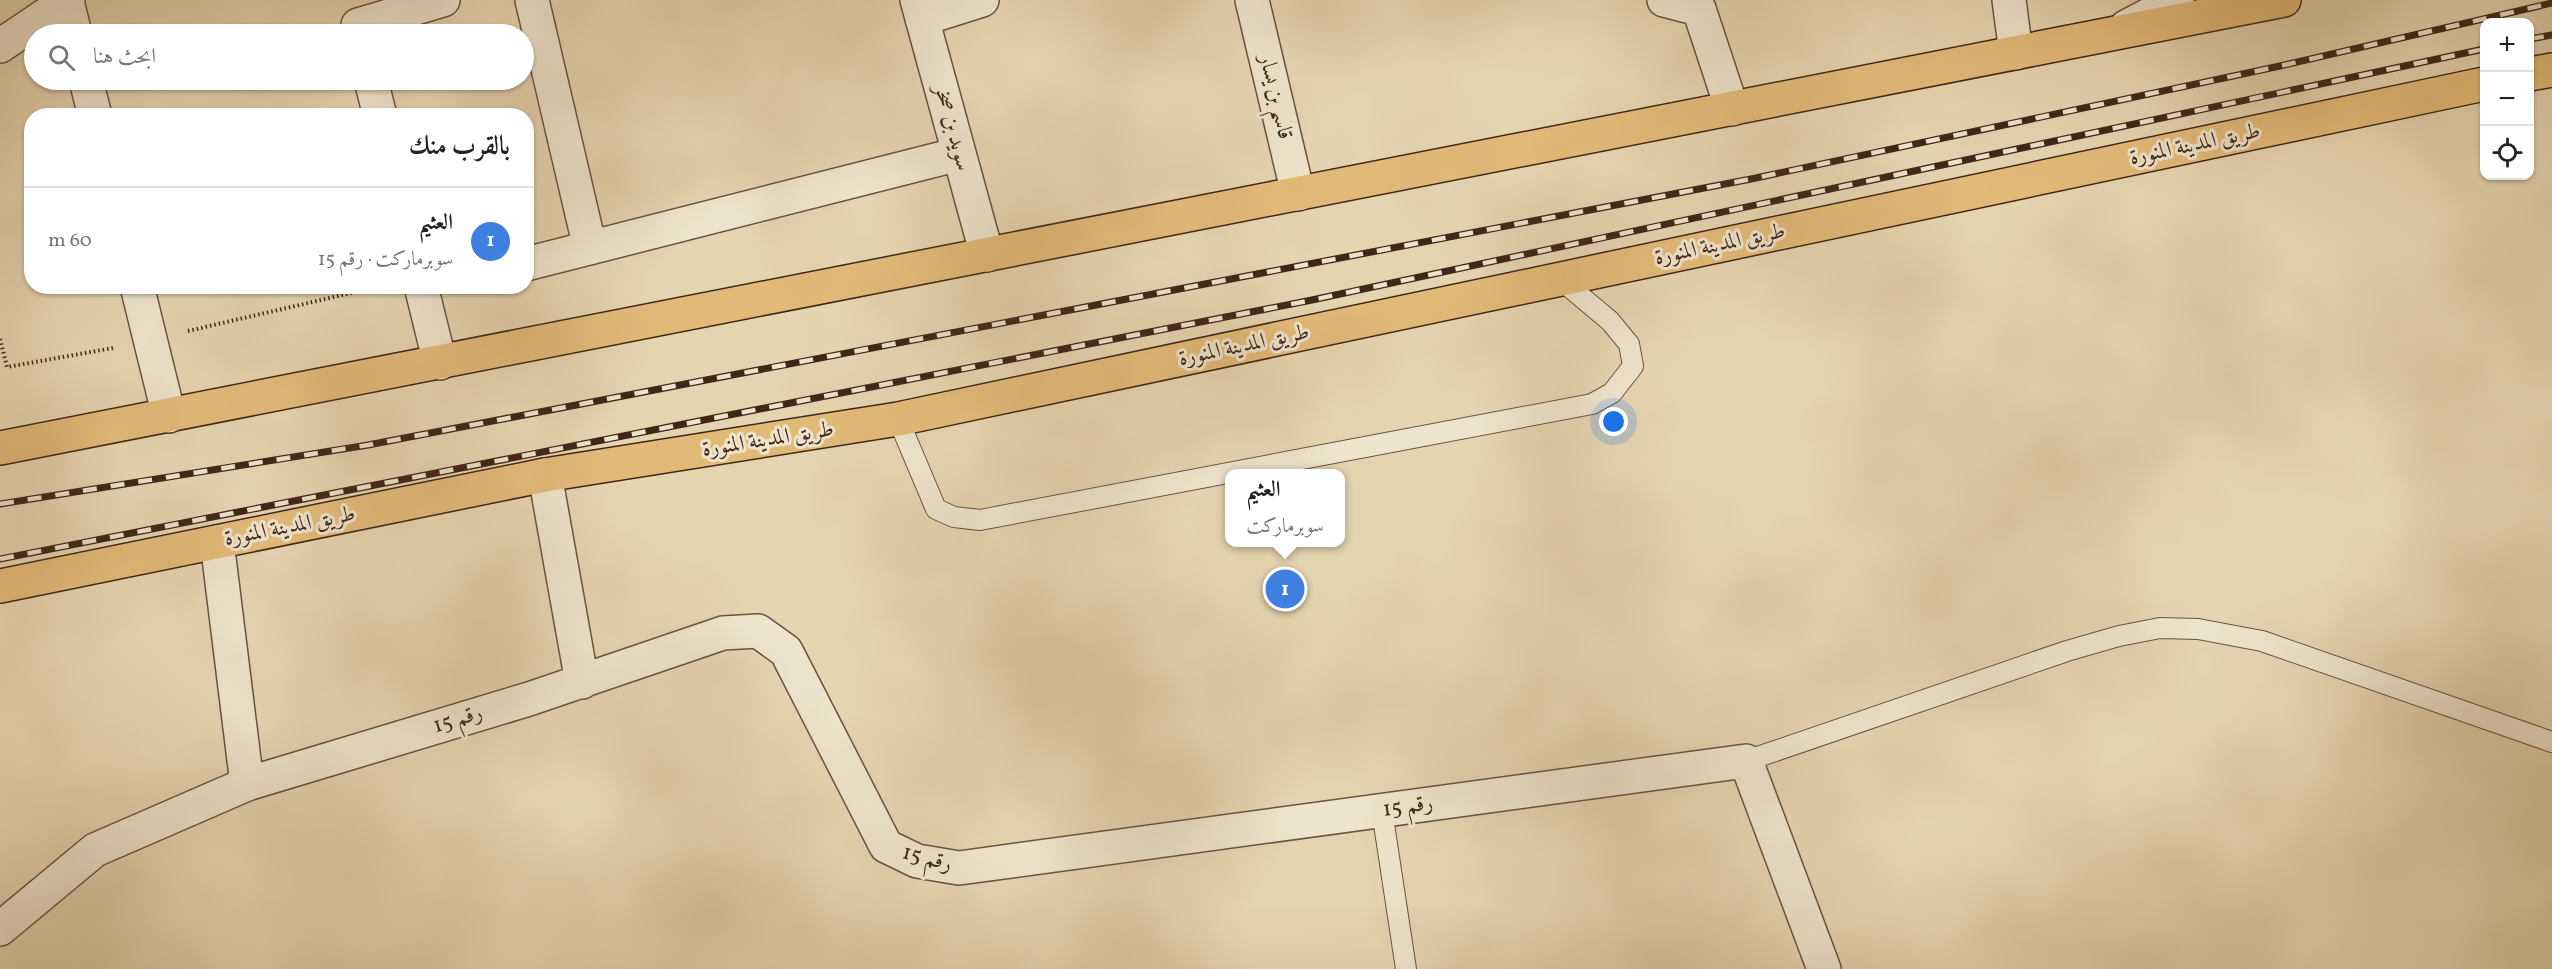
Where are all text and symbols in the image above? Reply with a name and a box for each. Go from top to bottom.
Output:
map controls [2480,18,2534,180]
button: + [2480,18,2534,72]
search box [24,24,534,90]
icon: search [45,41,78,74]
text: ابحث هنا [93,42,156,73]
street label: قاسم بن يسار [1246,50,1300,143]
button: − [2480,72,2534,126]
street label: سويد بن صخر [925,80,978,175]
street label: طريق المدينة المنورة [2127,116,2263,174]
button: locate [2480,126,2534,180]
text: بالقرب منك [409,129,510,165]
text: العثيم [419,208,453,239]
street label: طريق المدينة المنورة [1652,216,1788,274]
text: 60 m [48,227,92,255]
text: 1 [486,227,495,255]
text: سوبرماركت · رقم 15 [318,246,453,274]
street label: طريق المدينة المنورة [1176,317,1312,375]
your location [1599,407,1628,436]
street label: طريق المدينة المنورة [700,414,836,466]
popup [1225,469,1345,547]
text: العثيم [1246,475,1281,506]
street label: طريق المدينة المنورة [222,499,358,555]
text: سوبرماركت [1246,513,1324,541]
pin: 1 [1266,566,1304,612]
street label: رقم 15 [429,698,487,745]
street label: رقم 15 [1381,788,1435,829]
street label: رقم 15 [898,838,955,883]

